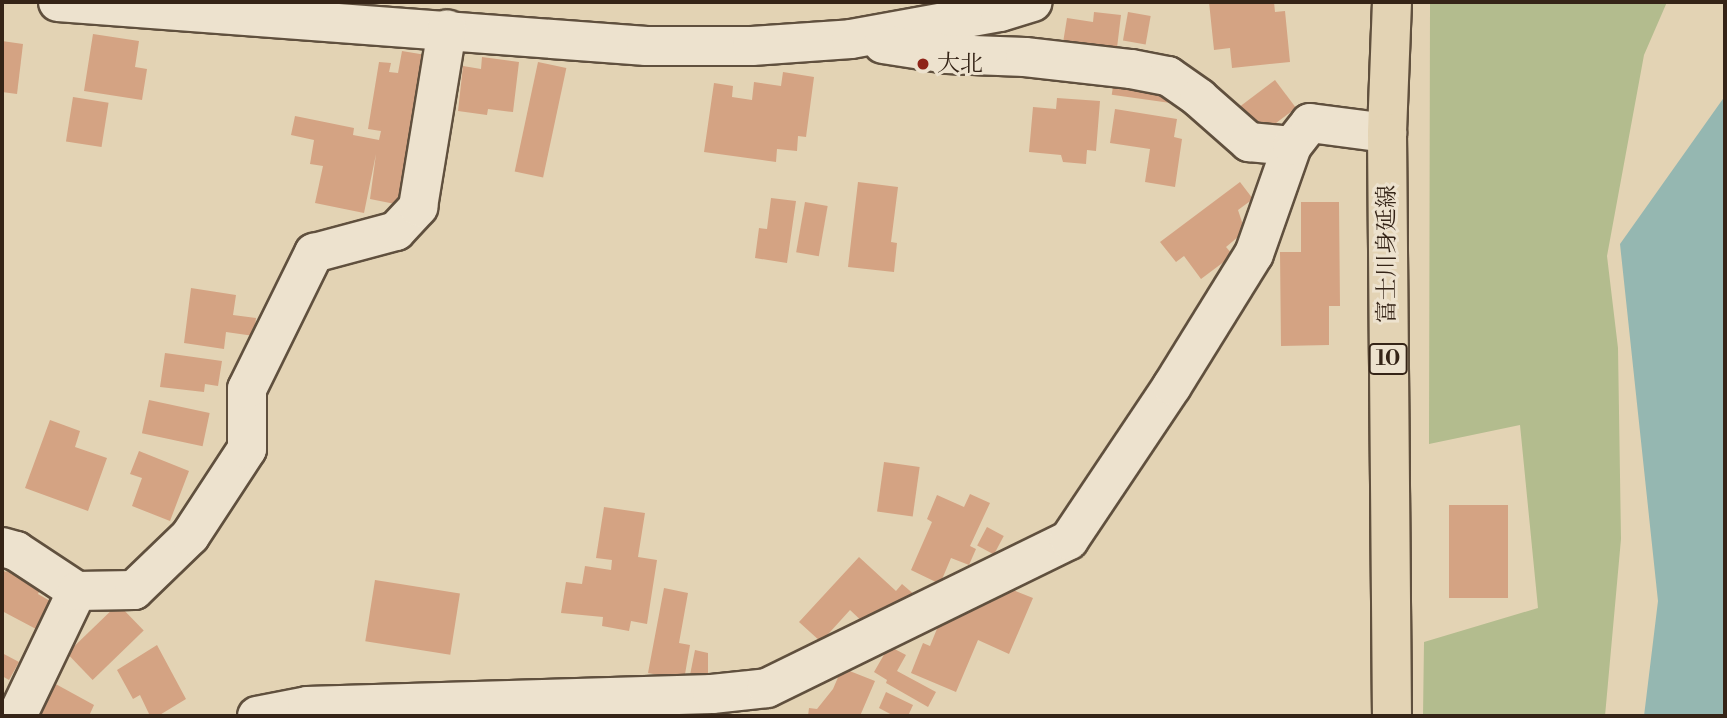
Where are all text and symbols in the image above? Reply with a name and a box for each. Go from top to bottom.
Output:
place label: 大北 [937,50,983,78]
marker: 大北 [915,56,931,72]
street label: 富士川身延線 [1373,185,1401,323]
road number: 10 [1367,342,1409,376]

